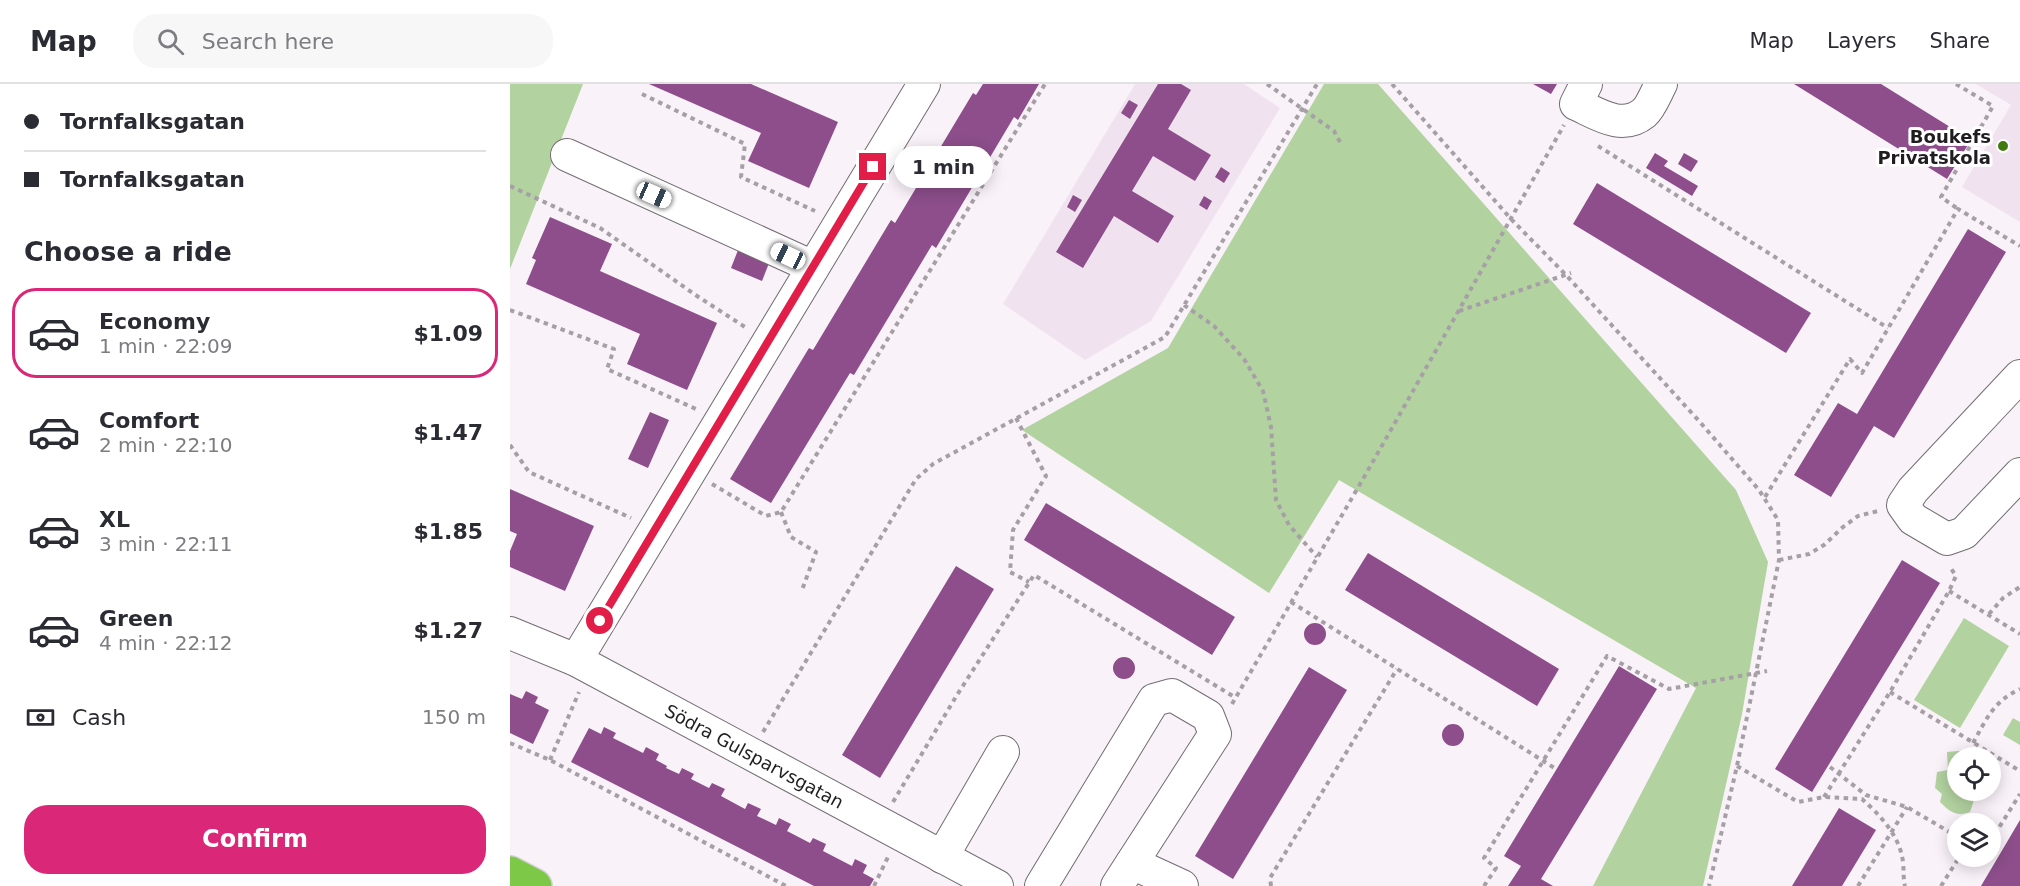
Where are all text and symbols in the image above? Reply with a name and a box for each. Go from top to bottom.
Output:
search box [133,14,553,68]
text: Map [30,25,97,58]
icon: search [154,25,187,58]
text: Search here [202,29,334,54]
text: Map [1750,29,1794,53]
text: Layers [1827,29,1896,53]
text: Share [1929,29,1990,53]
text: Tornfalksgatan [60,109,245,134]
place label: Boukefs Privatskola [1877,126,1991,168]
marker: Boukefs Privatskola [1996,139,2010,153]
callout: 1 min [894,146,993,188]
route end [859,153,886,180]
text: 1 min [912,155,975,179]
text: Tornfalksgatan [60,167,245,192]
car [634,179,674,211]
text: Choose a ride [24,236,232,267]
car [768,240,808,272]
icon: car [27,306,81,360]
text: Economy [99,309,210,334]
text: $1.09 [413,321,483,346]
text: 1 min · 22:09 [99,334,233,358]
icon: car [27,405,81,459]
text: Comfort [99,408,199,433]
text: $1.47 [413,420,483,445]
text: 2 min · 22:10 [99,433,233,457]
icon: car [27,504,81,558]
text: XL [99,507,130,532]
text: $1.85 [413,519,483,544]
text: 3 min · 22:11 [99,532,233,556]
icon: car [27,603,81,657]
text: Green [99,606,173,631]
route start [586,607,613,634]
text: $1.27 [413,618,483,643]
text: 4 min · 22:12 [99,631,233,655]
street label: Södra Gulsparvsgatan [662,699,848,812]
icon: cash [24,701,57,734]
text: Cash [72,705,126,730]
text: 150 m [422,705,486,729]
map controls [1947,747,2001,867]
button: locate [1947,747,2001,801]
button: Confirm [24,805,486,874]
button: layers [1947,813,2001,867]

